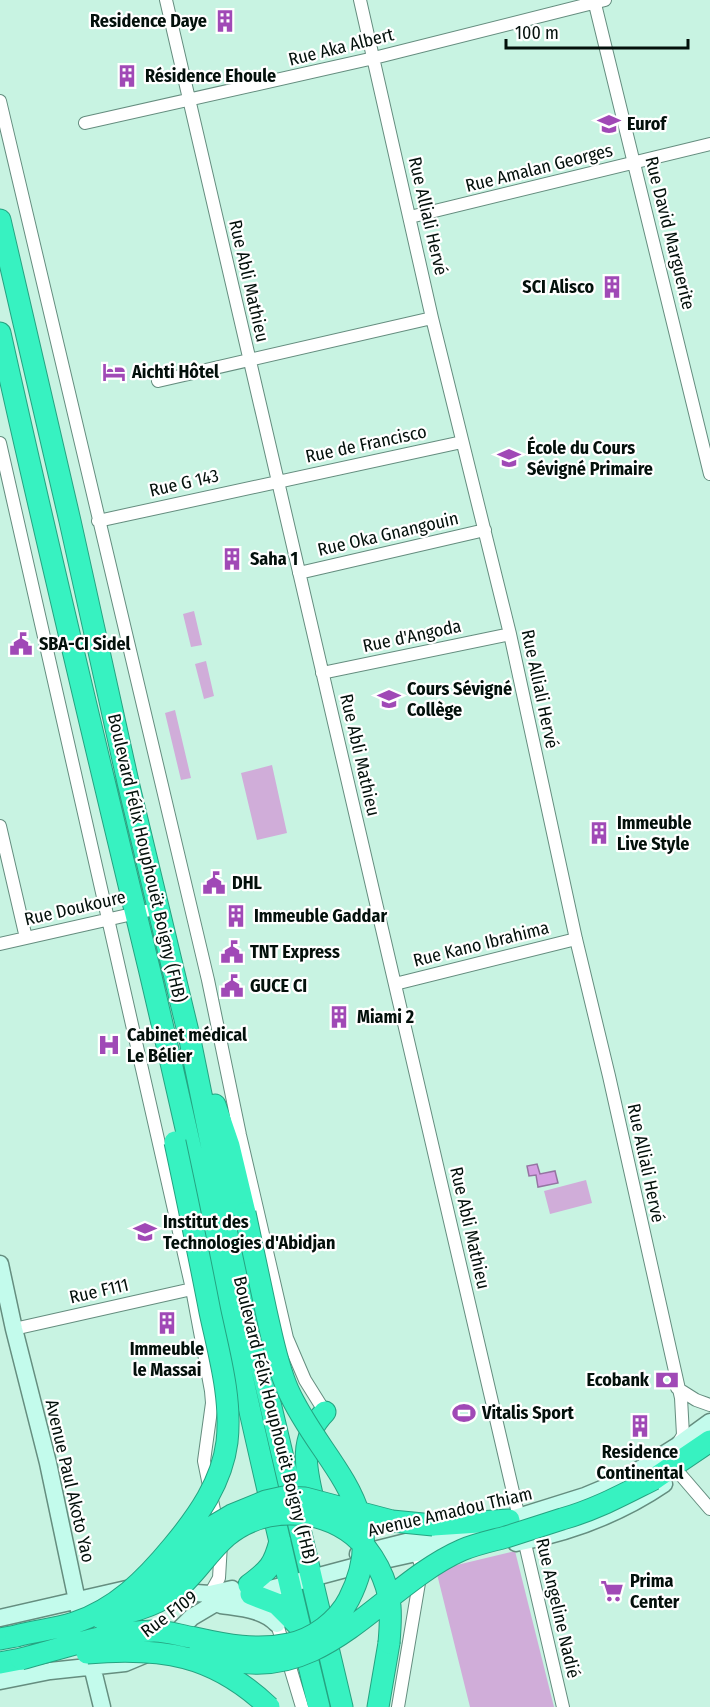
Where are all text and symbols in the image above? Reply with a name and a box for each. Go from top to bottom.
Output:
building icon: Residence Daye [212,8,238,34]
place label: Residence Daye [90,10,207,32]
scale bar [506,12,688,50]
text: 100 m [515,22,559,44]
street label: Rue Aka Albert [286,23,396,71]
building icon: Résidence Ehoule [114,63,140,89]
place label: Résidence Ehoule [145,65,276,87]
school or university icon: Eurof [596,111,622,137]
place label: Eurof [627,113,668,135]
street label: Rue Amalan Georges [463,139,615,197]
street label: Rue David Marguerite [640,154,700,312]
street label: Rue Alliali Hervé [404,155,452,277]
street label: Rue Abli Mathieu [224,218,274,344]
building icon: SCI Alisco [599,274,625,300]
place label: SCI Alisco [522,276,594,298]
hotel icon: Aichti Hôtel [101,359,127,385]
place label: Aichti Hôtel [131,361,219,383]
street label: Rue de Francisco [303,420,429,468]
place label: École du Cours Sévigné Primaire [527,436,653,480]
school or university icon: École du Cours Sévigné Primaire [496,445,522,471]
street label: Rue G 143 [147,464,221,502]
street label: Rue Oka Gnangouin [315,507,461,561]
building icon: Saha 1 [219,546,245,572]
place label: Saha 1 [250,548,298,570]
street label: Rue d'Angoda [361,615,463,657]
street label: Rue Alliali Hervé [517,628,563,751]
public building icon: SBA-CI Sidel [8,631,34,657]
place label: SBA-CI Sidel [39,633,131,655]
place label: Cours Sévigné Collège [407,678,512,721]
school or university icon: Cours Sévigné Collège [376,686,402,712]
street label: Rue Abli Mathieu [335,692,385,818]
street label: Boulevard Félix Houphouët Boigny (FHB) [103,711,191,1005]
place label: Immeuble Live Style [617,812,692,855]
building icon: Immeuble Live Style [586,820,612,846]
public building icon: DHL [201,870,227,896]
place label: DHL [232,872,263,894]
street label: Rue Doukoure [22,886,128,930]
building icon: Immeuble Gaddar [223,903,249,929]
place label: Immeuble Gaddar [254,905,387,927]
street label: Rue Kano Ibrahima [411,916,551,972]
public building icon: TNT Express [219,939,245,965]
place label: TNT Express [250,941,340,963]
public building icon: GUCE CI [219,973,245,999]
place label: GUCE CI [250,975,307,997]
building icon: Miami 2 [326,1004,352,1030]
place label: Miami 2 [357,1006,414,1028]
place label: Cabinet médical Le Bélier [127,1024,247,1067]
hospital icon: Cabinet médical Le Bélier [96,1032,122,1058]
street label: Rue Alliali Hervé [623,1102,669,1225]
street label: Rue Abli Mathieu [445,1165,495,1291]
place label: Institut des Technologies d'Abidjan [163,1211,335,1254]
school or university icon: Institut des Technologies d'Abidjan [132,1219,158,1245]
street label: Rue F111 [67,1274,131,1308]
street label: Boulevard Félix Houphouët Boigny (FHB) [229,1274,321,1566]
building icon: Immeuble le Massai [154,1310,180,1336]
place label: Immeuble le Massai [130,1338,204,1381]
bank icon: Ecobank [654,1367,680,1393]
place label: Ecobank [587,1369,650,1391]
street label: Avenue Paul Akoto Yao [41,1397,99,1565]
sports icon: Vitalis Sport [451,1400,477,1426]
place label: Vitalis Sport [481,1402,575,1424]
building icon: Residence Continental [627,1413,653,1439]
place label: Residence Continental [597,1441,684,1484]
street label: Avenue Amadou Thiam [366,1482,534,1542]
street label: Rue Angeline Nadié [531,1536,585,1680]
place label: Prima Center [630,1570,680,1613]
supermarket icon: Prima Center [599,1578,625,1604]
street label: Rue F109 [137,1586,201,1642]

